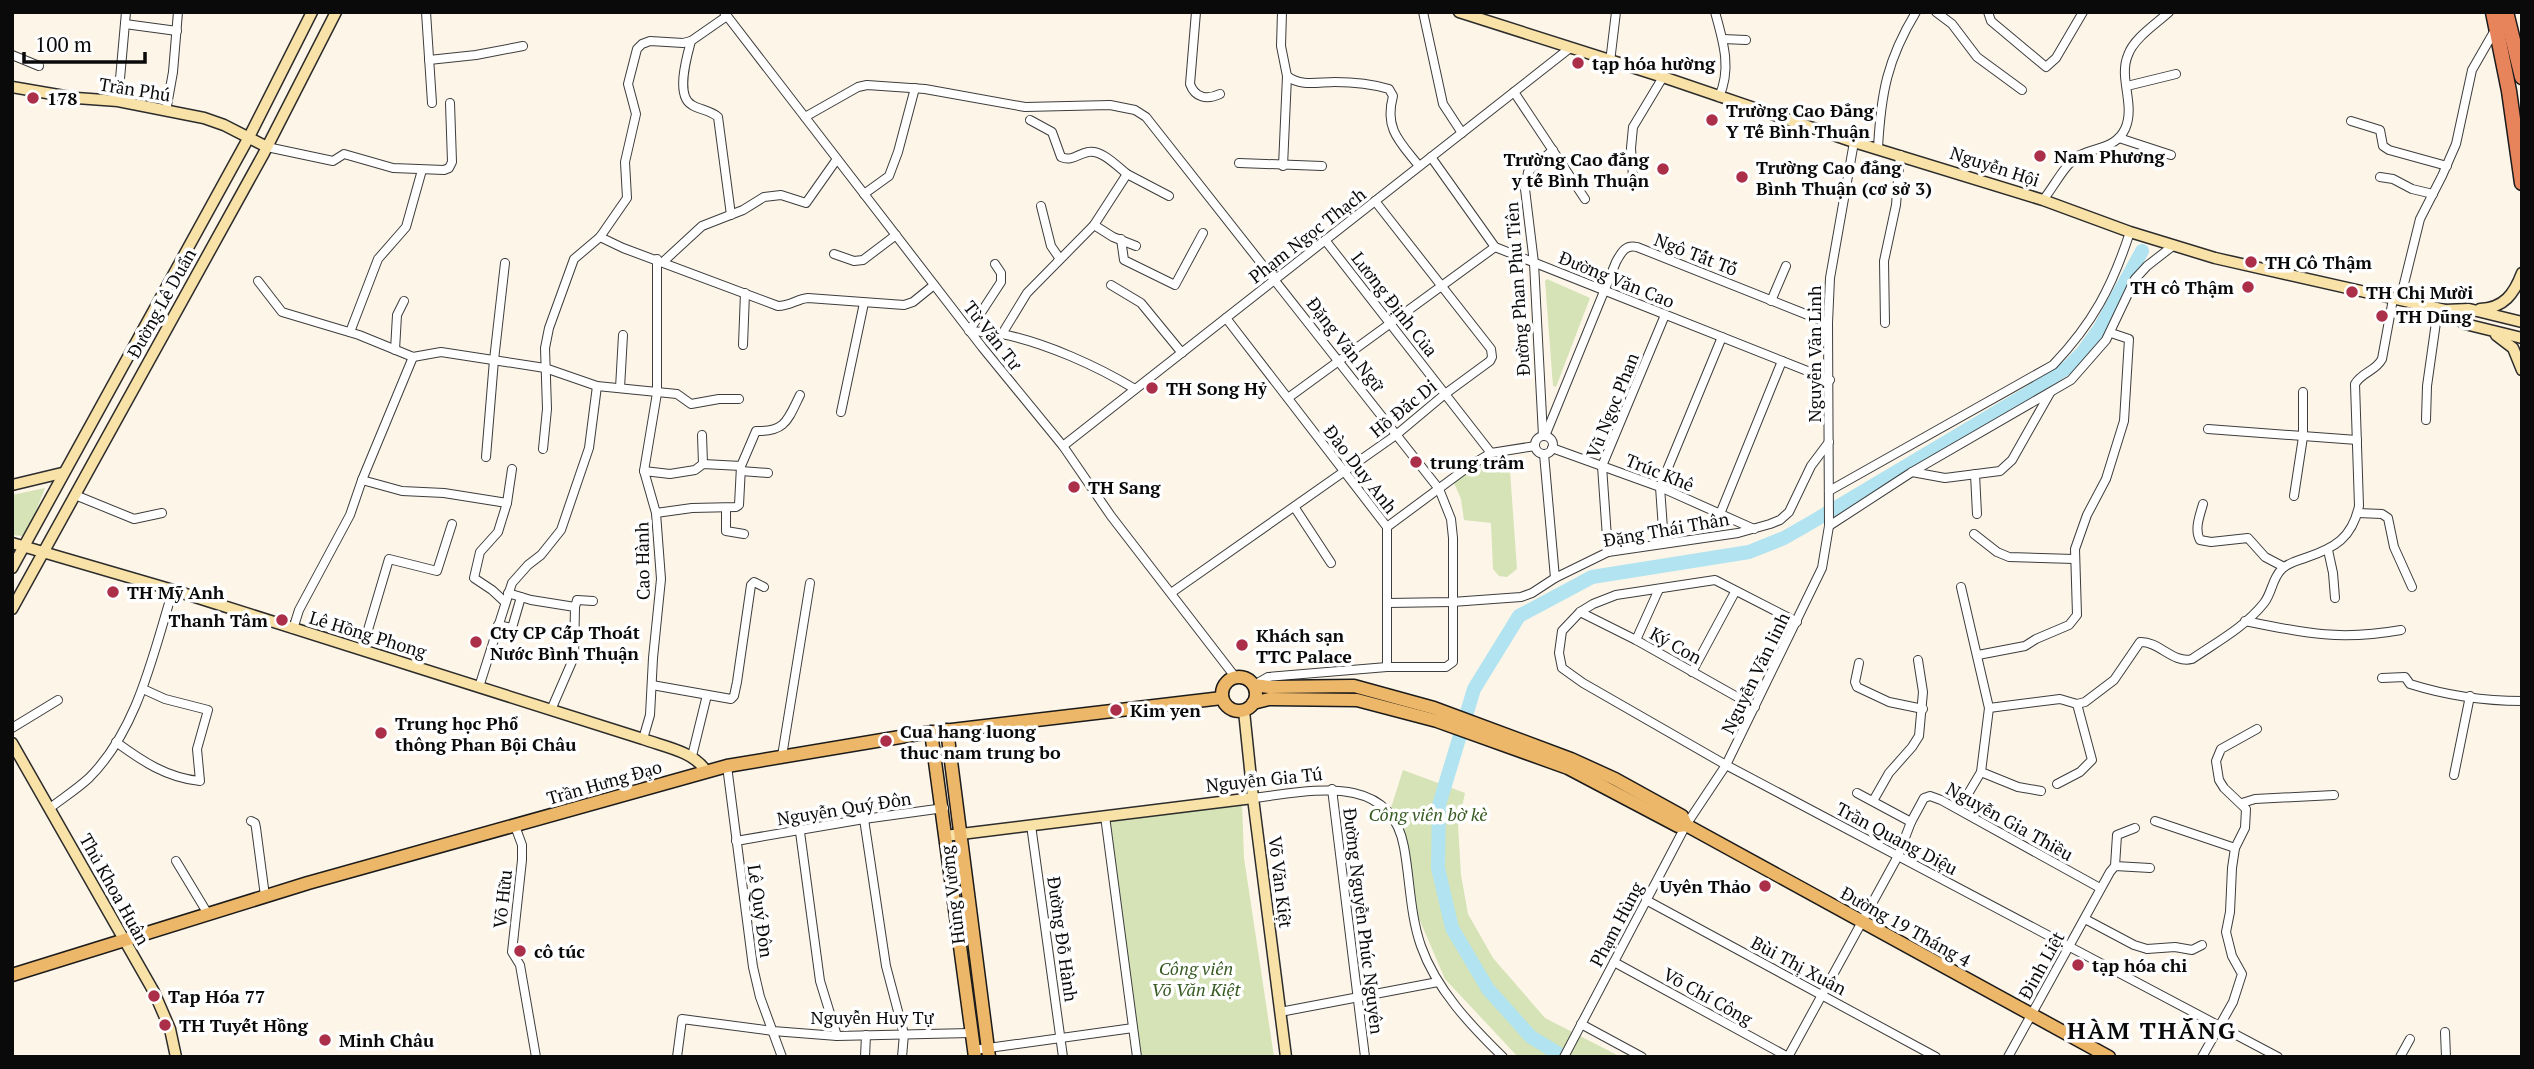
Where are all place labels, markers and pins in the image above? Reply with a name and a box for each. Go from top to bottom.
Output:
place label: tạp hóa hường [1592,51,1716,75]
marker: tạp hóa hường [1570,55,1586,71]
place label: 178 [47,86,78,110]
marker: 178 [25,90,41,106]
place label: Trường Cao Đẳng Y Tế Bình Thuận [1726,98,1875,143]
marker: Trường Cao Đẳng Y Tế Bình Thuận [1704,112,1720,128]
place label: Nam Phương [2054,144,2166,168]
place label: Trường Cao đẳng y tế Bình Thuận [1504,147,1650,192]
marker: Nam Phương [2032,148,2048,164]
place label: Trường Cao đẳng Bình Thuận (cơ sở 3) [1756,155,1932,200]
marker: Trường Cao đẳng y tế Bình Thuận [1655,161,1671,177]
marker: Trường Cao đẳng Bình Thuận (cơ sở 3) [1734,169,1750,185]
place label: TH Cô Thậm [2265,250,2372,274]
marker: TH Cô Thậm [2243,254,2259,270]
place label: TH cô Thậm [2130,275,2234,299]
marker: TH cô Thậm [2240,279,2256,295]
place label: TH Chị Mười [2366,280,2473,304]
marker: TH Chị Mười [2344,284,2360,300]
place label: TH Dũng [2396,304,2473,328]
marker: TH Dũng [2374,308,2390,324]
place label: TH Song Hỷ [1166,376,1267,400]
marker: TH Song Hỷ [1144,380,1160,396]
place label: trung trâm [1430,450,1525,474]
marker: trung trâm [1408,454,1424,470]
place label: TH Sang [1088,475,1161,499]
marker: TH Sang [1066,479,1082,495]
place label: TH Mỹ Anh [127,580,225,604]
marker: TH Mỹ Anh [105,584,121,600]
place label: Thanh Tâm [168,608,268,632]
marker: Thanh Tâm [274,612,290,628]
place label: Cty CP Cấp Thoát Nước Bình Thuận [490,620,640,665]
place label: Khách sạn TTC Palace [1256,623,1352,668]
marker: Cty CP Cấp Thoát Nước Bình Thuận [468,634,484,650]
marker: Khách sạn TTC Palace [1234,637,1250,653]
place label: Kim yen [1130,698,1201,722]
marker: Kim yen [1108,702,1124,718]
place label: Trung học Phổ thông Phan Bội Châu [395,711,577,756]
place label: Cua hang luong thuc nam trung bo [900,719,1061,764]
marker: Trung học Phổ thông Phan Bội Châu [373,725,389,741]
marker: Cua hang luong thuc nam trung bo [878,733,894,749]
place label: Uyên Thảo [1660,874,1751,898]
marker: Uyên Thảo [1757,878,1773,894]
place label: cô túc [534,939,585,963]
marker: cô túc [512,943,528,959]
place label: tạp hóa chi [2092,953,2187,977]
marker: tạp hóa chi [2070,957,2086,973]
place label: Tap Hóa 77 [168,984,265,1008]
marker: Tap Hóa 77 [146,988,162,1004]
place label: TH Tuyết Hồng [179,1013,309,1037]
marker: TH Tuyết Hồng [157,1017,173,1033]
place label: Minh Châu [339,1028,434,1052]
marker: Minh Châu [317,1032,333,1048]

